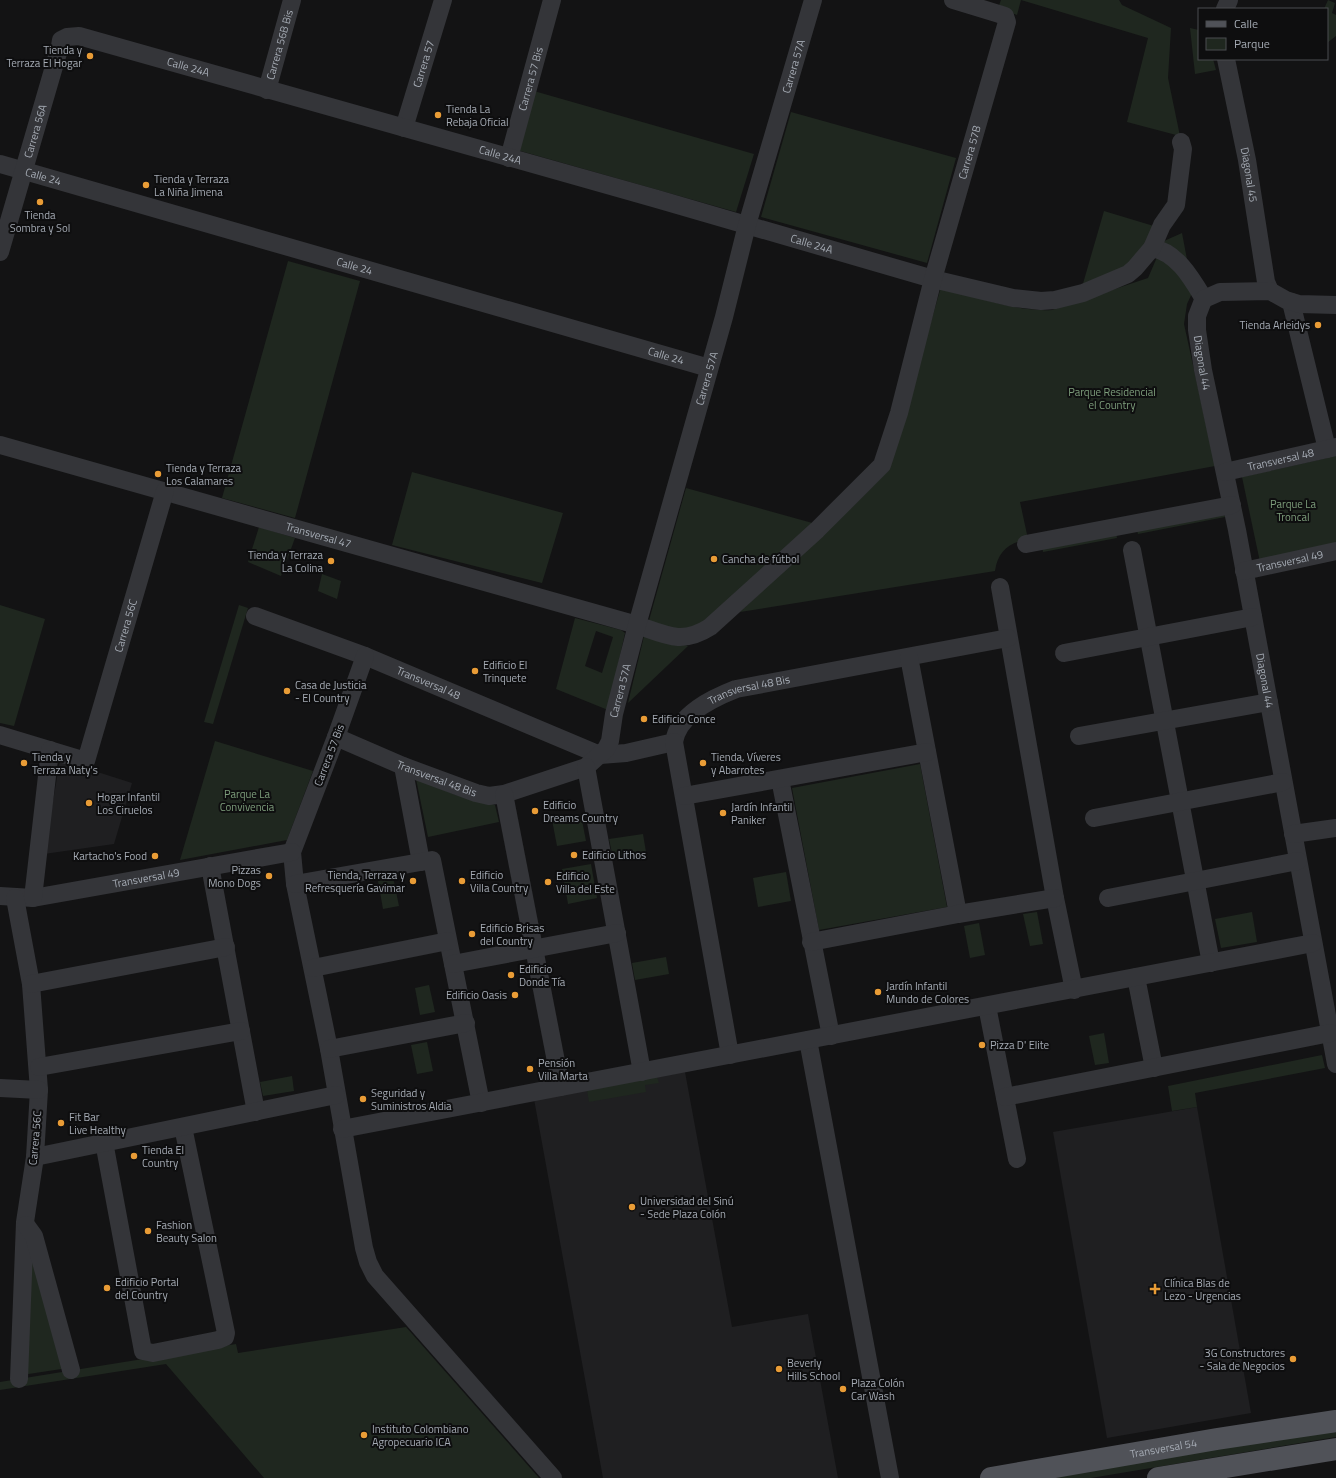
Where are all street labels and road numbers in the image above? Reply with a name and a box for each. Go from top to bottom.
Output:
street label: Carrera 56B Bis [262,8,297,82]
street label: Carrera 57A [778,37,809,95]
street label: Carrera 57 [409,38,438,90]
street label: Carrera 57 Bis [514,45,547,113]
street label: Calle 24A [165,53,212,81]
street label: Carrera 56A [20,102,51,160]
street label: Carrera 57B [954,123,985,181]
street label: Calle 24A [477,141,524,168]
street label: Diagonal 45 [1237,146,1261,203]
street label: Calle 24 [23,164,63,189]
street label: Calle 24A [789,230,835,258]
street label: Calle 24 [335,253,375,279]
street label: Diagonal 44 [1190,334,1215,392]
street label: Calle 24 [646,343,686,368]
street label: Carrera 57A [691,349,722,407]
street label: Transversal 48 [1246,444,1315,475]
street label: Transversal 47 [284,518,353,552]
street label: Transversal 49 [1255,546,1325,576]
street label: Carrera 56C [110,597,141,654]
street label: Diagonal 44 [1252,652,1278,709]
street label: Carrera 57A [606,661,635,719]
street label: Transversal 48 [394,662,463,703]
street label: Transversal 48 Bis [705,671,791,708]
street label: Carrera 57 Bis [310,722,348,788]
street label: Transversal 48 Bis [394,756,479,801]
street label: Transversal 49 [111,864,181,892]
street label: Carrera 56C [25,1110,45,1166]
street label: Transversal 54 [1129,1435,1198,1462]

